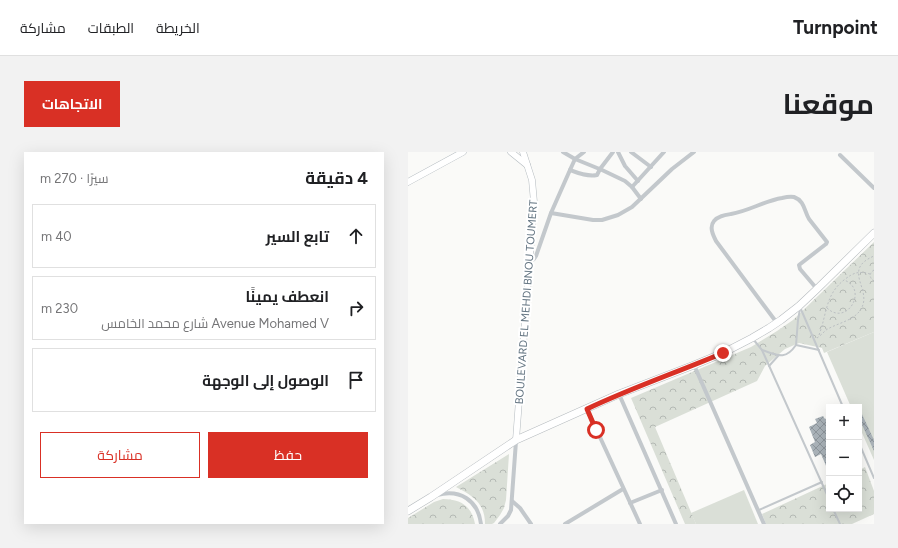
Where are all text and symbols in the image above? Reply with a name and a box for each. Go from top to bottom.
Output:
text: Turnpoint [793,16,878,39]
text: مشاركة [20,20,66,37]
text: الطبقات [88,20,134,37]
text: الخريطة [156,20,200,37]
button: الاتجاهات [24,81,120,127]
text: موقعنا [783,87,874,121]
text: 4 دقيقة [305,168,368,188]
text: سيرًا · 270 m [40,171,109,186]
street label: BOULEVARD EL MEHDI BNOU TOUMERT [513,199,540,405]
icon: ahead [345,225,367,247]
text: تابع السير [266,228,329,246]
text: 40 m [41,229,72,244]
text: انعطف يمينًا [245,288,329,306]
icon: right [345,297,367,319]
text: 230 m [41,301,78,316]
text: Avenue Mohamed V شارع محمد الخامس [101,316,329,331]
route end [714,344,732,362]
icon: arrive [345,369,367,391]
text: الوصول إلى الوجهة [202,372,329,390]
map controls [826,404,862,512]
button: + [826,404,862,440]
route start [587,421,605,439]
button: مشاركة [40,432,200,478]
button: حفظ [208,432,368,478]
button: − [826,440,862,476]
button: locate [826,476,862,512]

